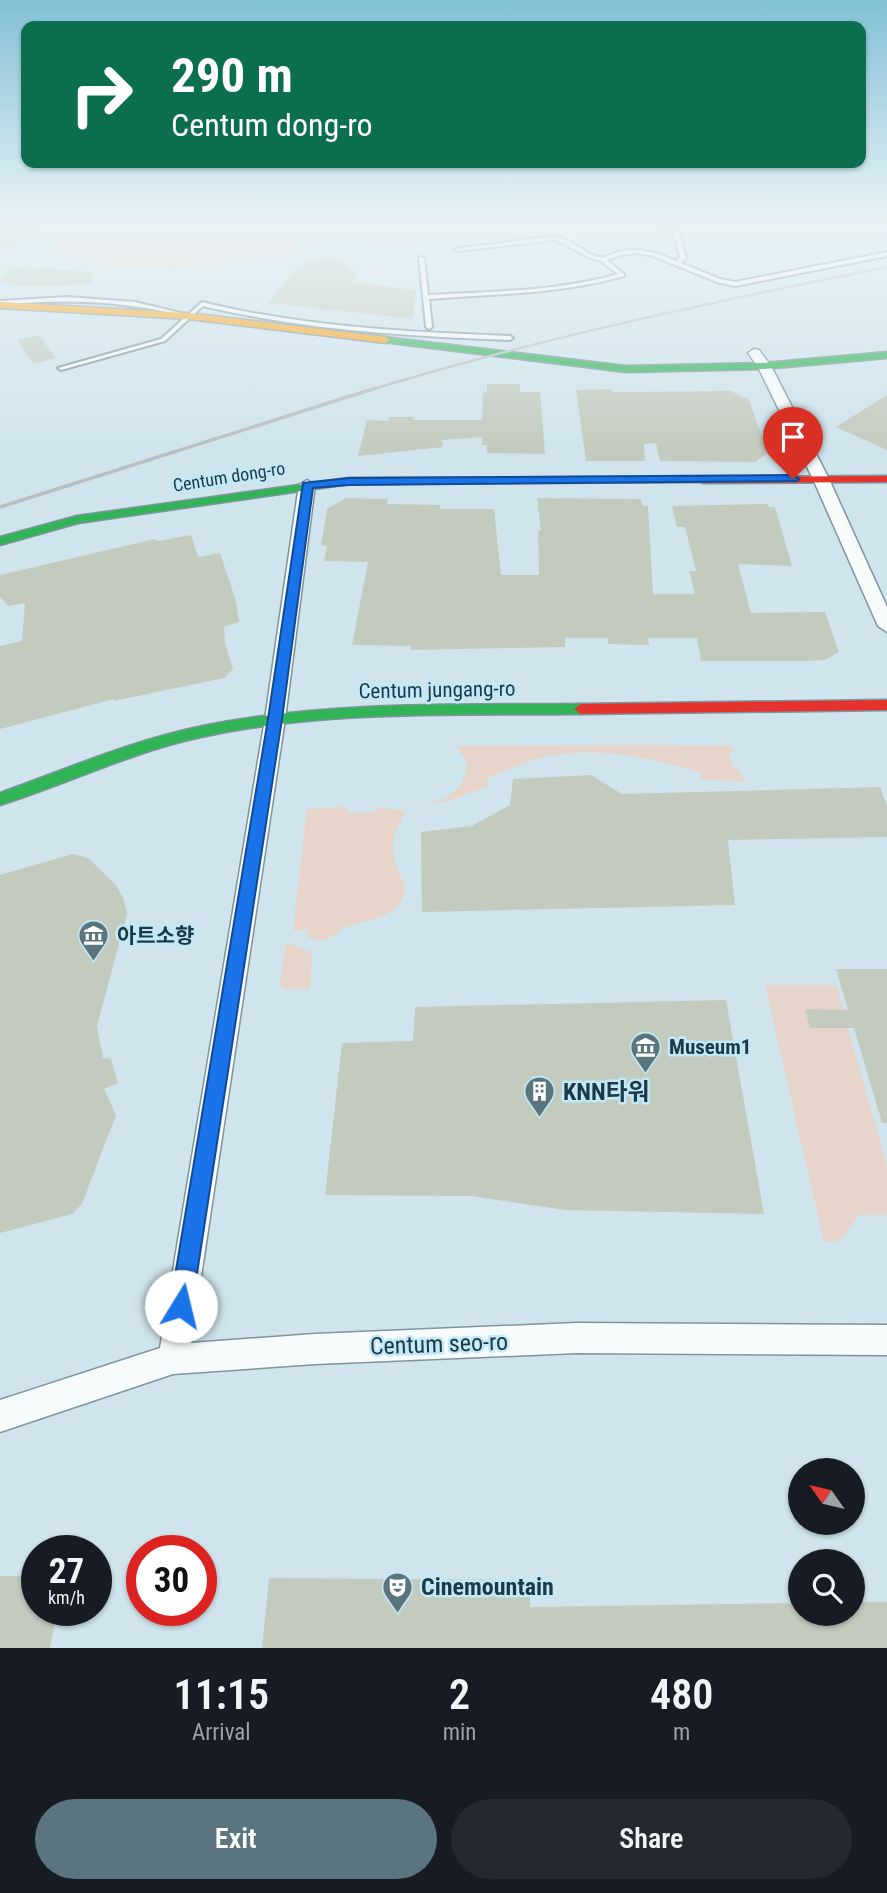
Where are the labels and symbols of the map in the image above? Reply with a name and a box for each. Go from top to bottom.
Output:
pin [763,407,823,479]
street label: Centum dong-ro [171,457,287,496]
street label: Centum jungang-ro [358,677,516,703]
museum icon: 아트소향 [77,919,111,963]
place label: 아트소향 [117,924,194,948]
museum icon: Museum1 [629,1030,663,1074]
place label: Museum1 [669,1035,751,1059]
building icon: KNN타워 [523,1075,557,1119]
place label: KNN타워 [563,1078,650,1106]
position arrow [144,1269,218,1343]
street label: Centum seo-ro [370,1328,508,1360]
north arrow [788,1458,864,1535]
speed limit sign: 30 [126,1535,217,1626]
theatre icon: Cinemountain [381,1570,415,1614]
place label: Cinemountain [421,1573,554,1601]

